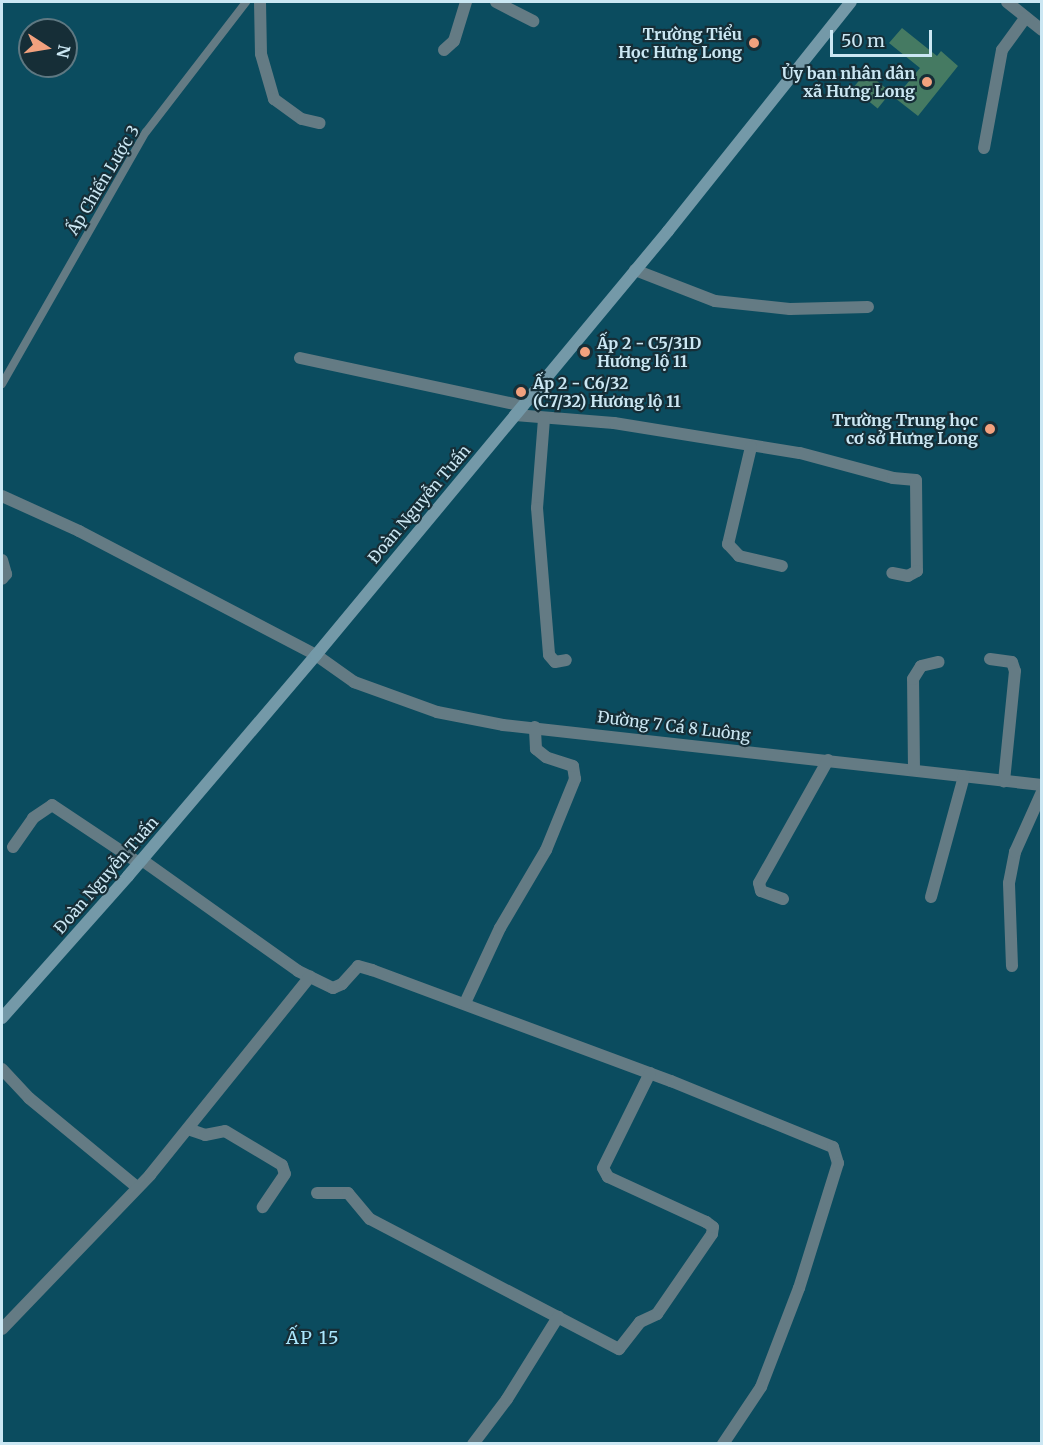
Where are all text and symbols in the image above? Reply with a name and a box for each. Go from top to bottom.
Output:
north arrow [18,18,78,78]
scale bar [833,18,935,56]
place label: Trường Tiểu Học Hưng Long [618,24,742,62]
text: 50 m [841,29,885,52]
marker: Trường Tiểu Học Hưng Long [747,36,761,50]
text: N [53,43,75,60]
place label: Ủy ban nhân dân xã Hưng Long [782,63,915,101]
marker: Ủy ban nhân dân xã Hưng Long [920,75,934,89]
street label: Ấp Chiến Lược 3 [63,122,143,238]
place label: Ấp 2 - C5/31D Hương lộ 11 [597,333,701,371]
marker: Ấp 2 - C5/31D Hương lộ 11 [578,345,592,359]
place label: Ấp 2 - C6/32 (C7/32) Hương lộ 11 [533,373,681,411]
marker: Ấp 2 - C6/32 (C7/32) Hương lộ 11 [514,385,528,399]
place label: Trường Trung học cơ sở Hưng Long [832,410,978,448]
marker: Trường Trung học cơ sở Hưng Long [983,422,997,436]
street label: Đoàn Nguyễn Tuấn [364,441,474,567]
street label: Đường 7 Cá 8 Luông [596,707,752,745]
street label: Đoàn Nguyễn Tuấn [50,813,162,937]
district label: ẤP 15 [286,1327,340,1349]

